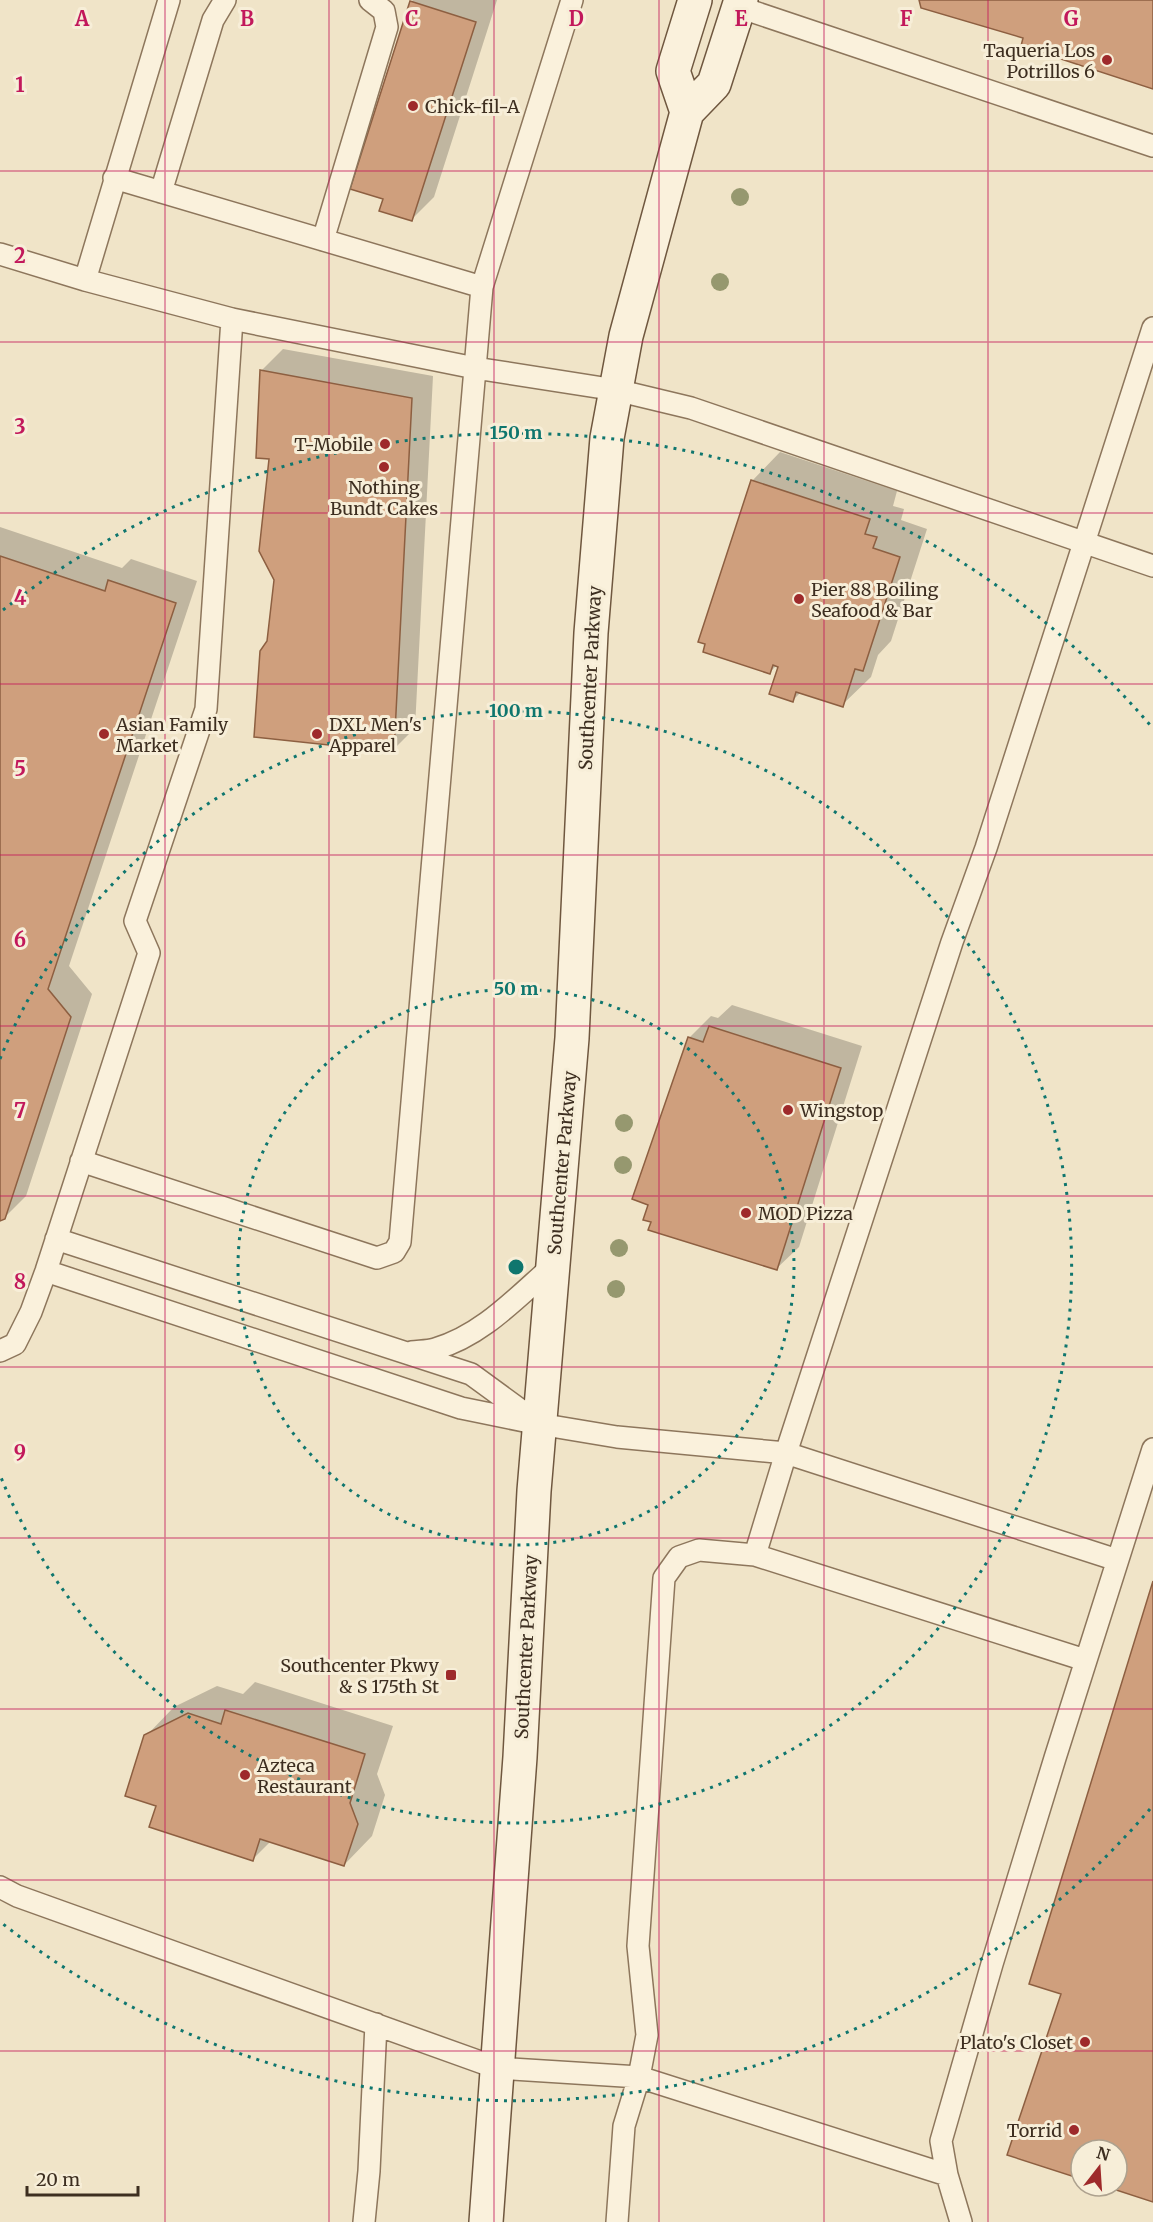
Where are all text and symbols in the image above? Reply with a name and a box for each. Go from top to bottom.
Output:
text: A [74,6,90,31]
text: B [240,6,254,31]
text: C [405,6,419,31]
text: D [568,6,584,31]
text: E [734,6,748,31]
text: F [900,6,913,31]
text: G [1064,6,1079,31]
place label: Taqueria Los Potrillos 6 [983,39,1095,83]
marker: Taqueria Los Potrillos 6 [1100,53,1114,67]
text: 1 [15,72,25,97]
place label: Chick-fil-A [425,95,520,118]
marker: Chick-fil-A [406,99,420,113]
text: 2 [14,243,26,268]
text: 3 [14,414,26,439]
text: 150 m [490,421,542,444]
place label: T-Mobile [294,433,373,456]
marker: T-Mobile [378,437,392,451]
marker: Nothing Bundt Cakes [377,460,391,474]
place label: Nothing Bundt Cakes [330,476,438,520]
place label: Pier 88 Boiling Seafood & Bar [811,578,939,622]
text: 4 [14,585,27,610]
street label: Southcenter Parkway [574,585,606,771]
marker: Pier 88 Boiling Seafood & Bar [792,592,806,606]
text: 100 m [489,699,543,722]
place label: Asian Family Market [115,713,229,757]
place label: DXL Men's Apparel [328,713,422,757]
marker: Asian Family Market [97,727,111,741]
marker: DXL Men's Apparel [310,727,324,741]
text: 5 [14,756,26,781]
text: 6 [14,927,26,952]
text: 50 m [494,977,538,1000]
street label: Southcenter Parkway [542,1070,582,1256]
text: 7 [14,1098,26,1123]
place label: Wingstop [799,1099,883,1122]
marker: Wingstop [781,1103,795,1117]
place label: MOD Pizza [758,1202,853,1225]
marker: MOD Pizza [739,1206,753,1220]
centre of rings [506,1257,526,1277]
text: 8 [14,1269,26,1294]
text: 9 [14,1440,26,1465]
street label: Southcenter Parkway [510,1554,542,1740]
place label: Southcenter Pkwy & S 175th St [280,1654,440,1698]
marker: Southcenter Pkwy & S 175th St [444,1668,458,1682]
place label: Azteca Restaurant [256,1754,352,1798]
marker: Azteca Restaurant [238,1768,252,1782]
place label: Plato's Closet [960,2031,1073,2054]
marker: Plato's Closet [1078,2035,1092,2049]
place label: Torrid [1007,2119,1062,2142]
marker: Torrid [1067,2123,1081,2137]
north arrow [1069,2138,1129,2198]
text: N [1094,2142,1113,2165]
scale bar [27,2159,138,2197]
text: 20 m [36,2168,80,2191]

